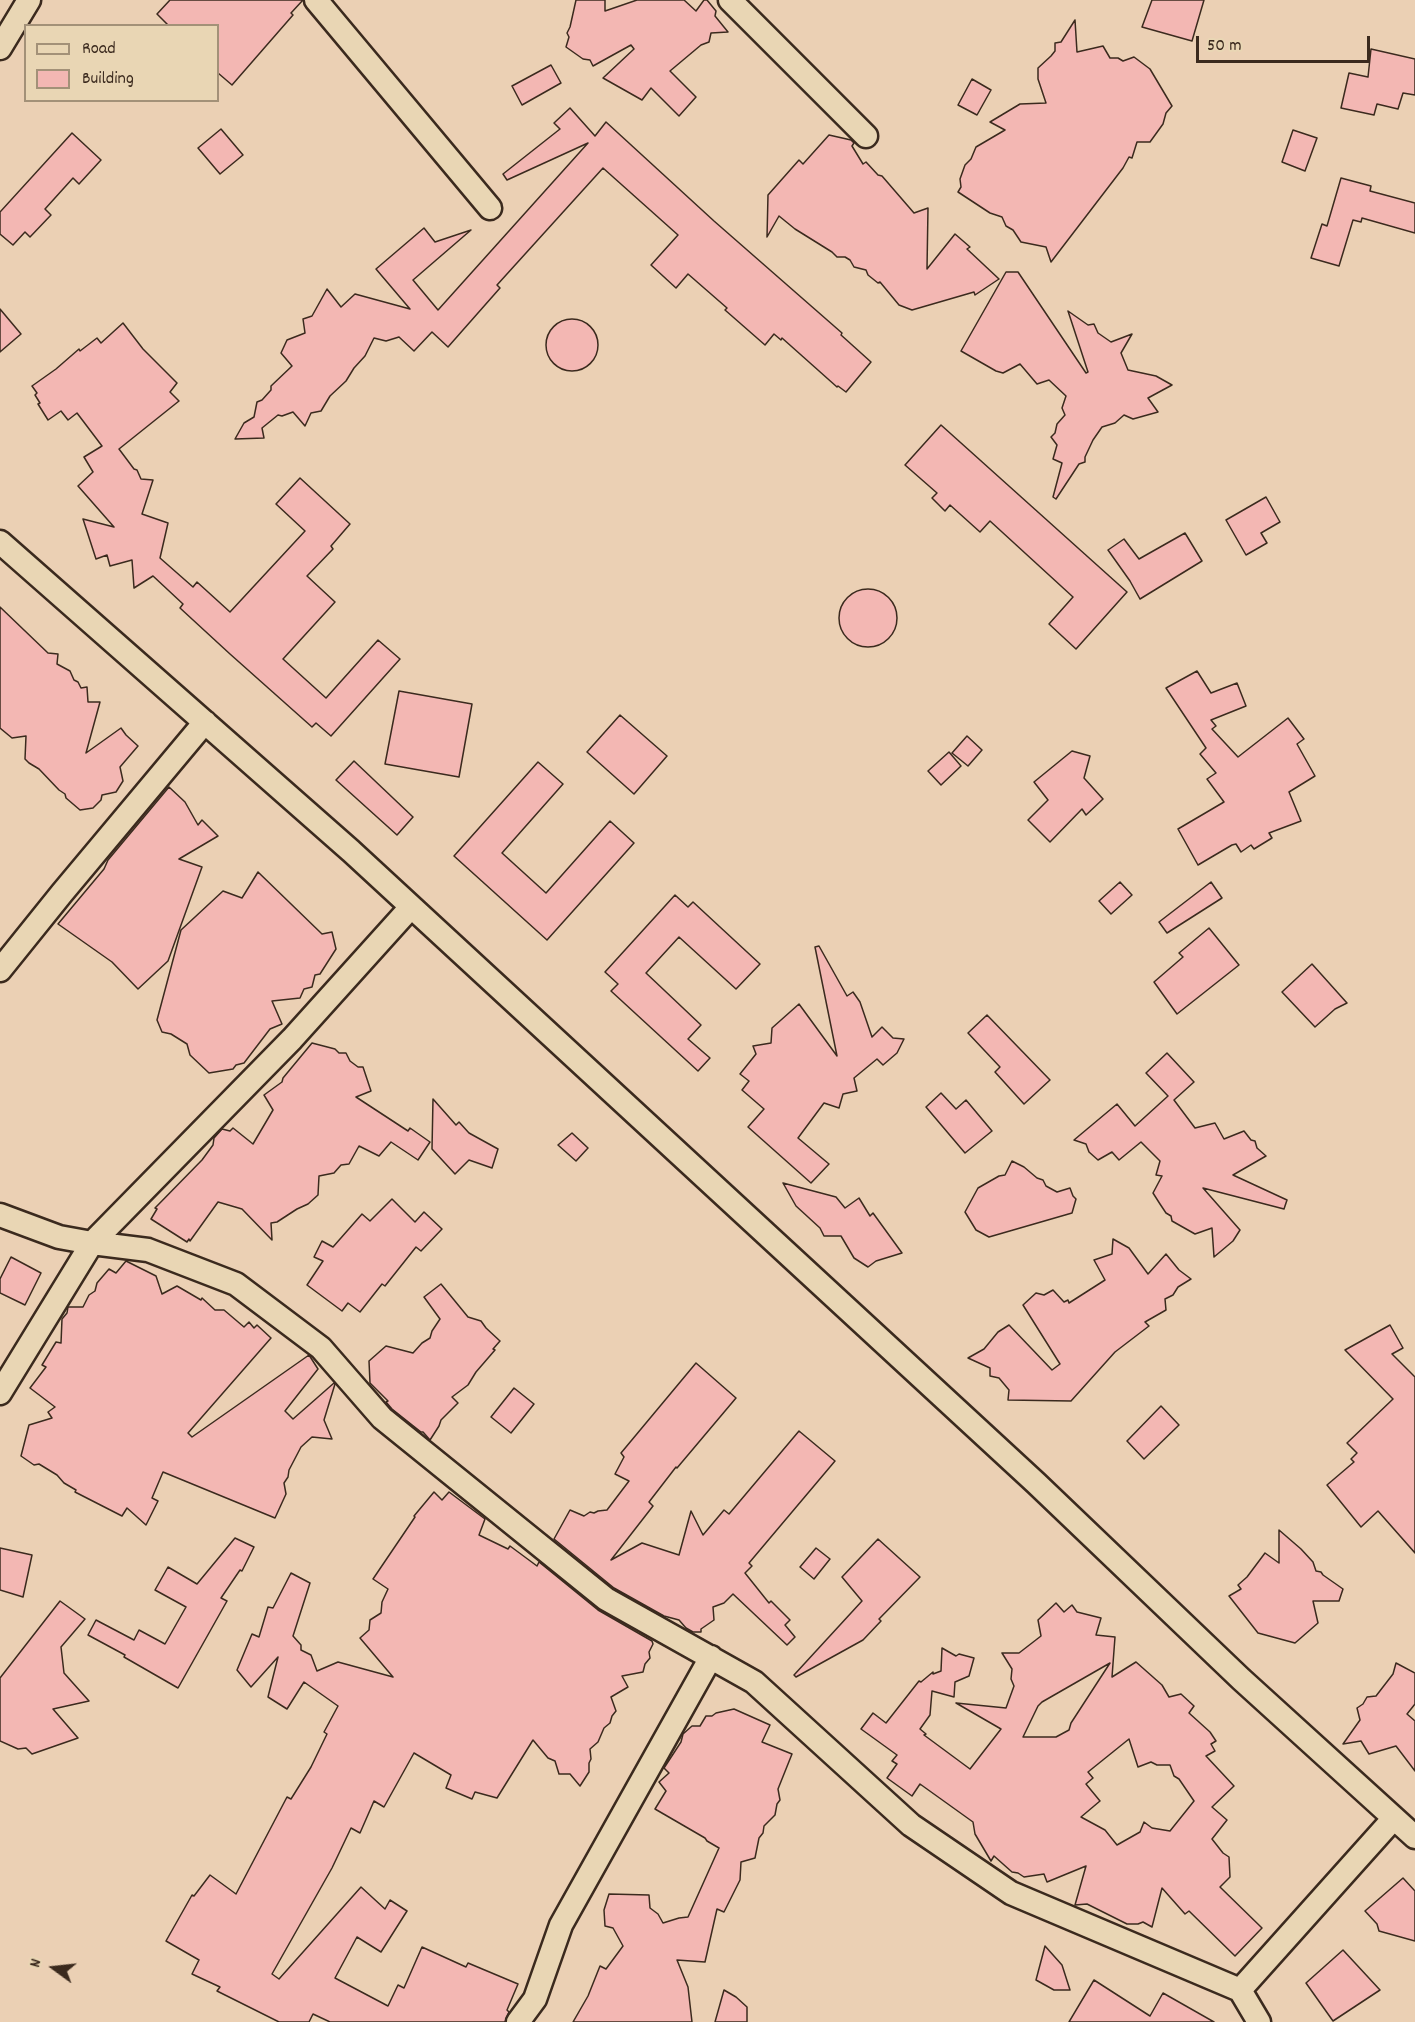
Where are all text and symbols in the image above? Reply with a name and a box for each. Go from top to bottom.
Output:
legend [24,24,219,102]
scale bar [1199,24,1373,62]
text: 50 m [1207,34,1242,59]
text: Road [82,37,116,62]
text: Building [82,67,134,92]
north arrow [24,1938,84,1998]
text: N [24,1956,48,1970]

